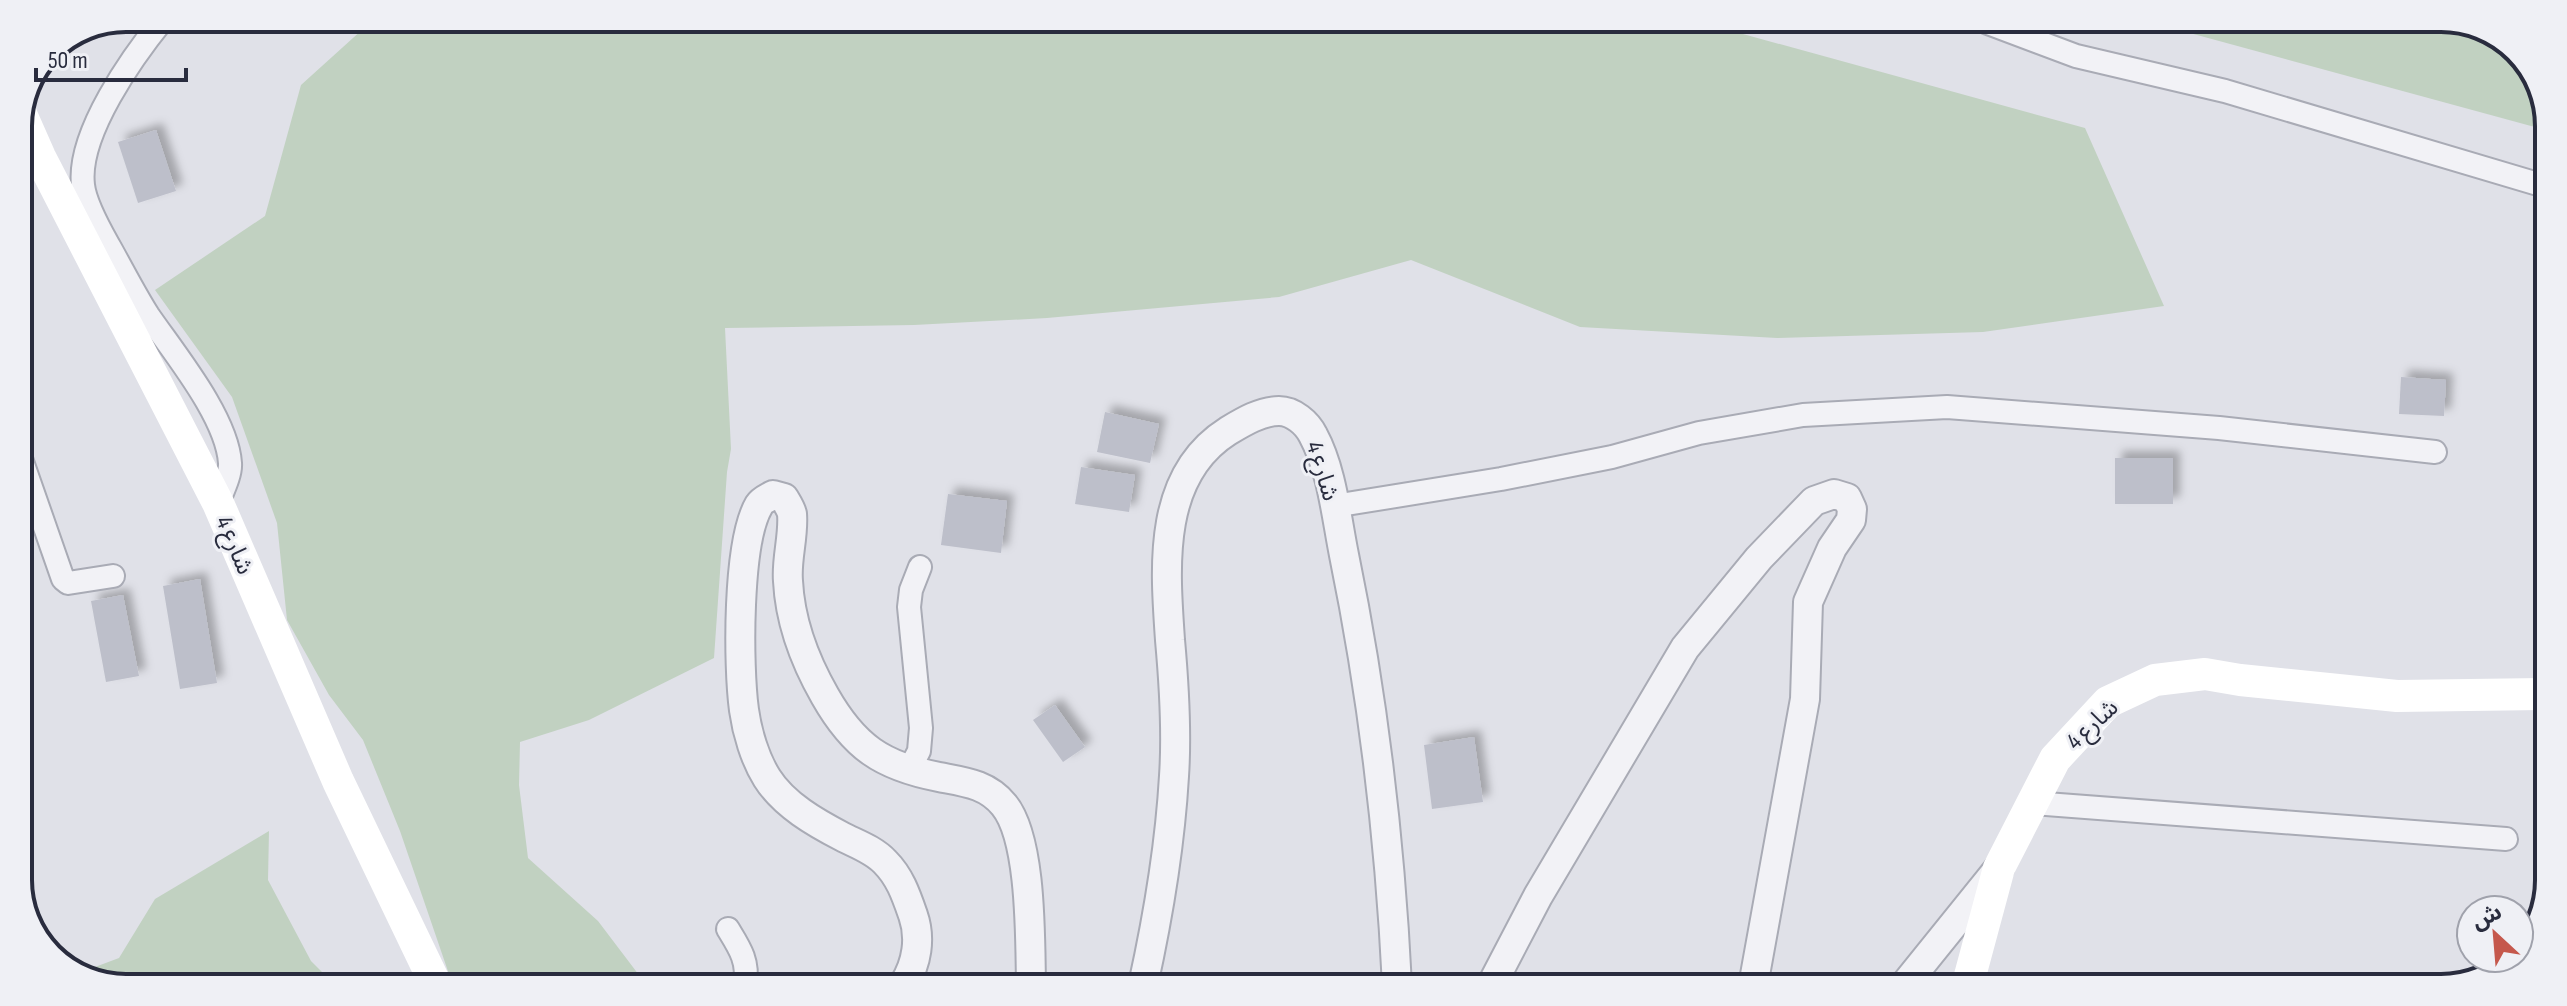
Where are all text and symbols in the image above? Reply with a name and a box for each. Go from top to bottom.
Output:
scale bar [36,32,186,82]
text: 50 m [48,46,88,75]
street label: شارع 4 [1298,438,1345,505]
street label: شارع 4 [208,512,260,580]
street label: شارع 4 [2060,693,2126,757]
north arrow [2455,894,2535,974]
text: ش [2467,899,2506,936]

